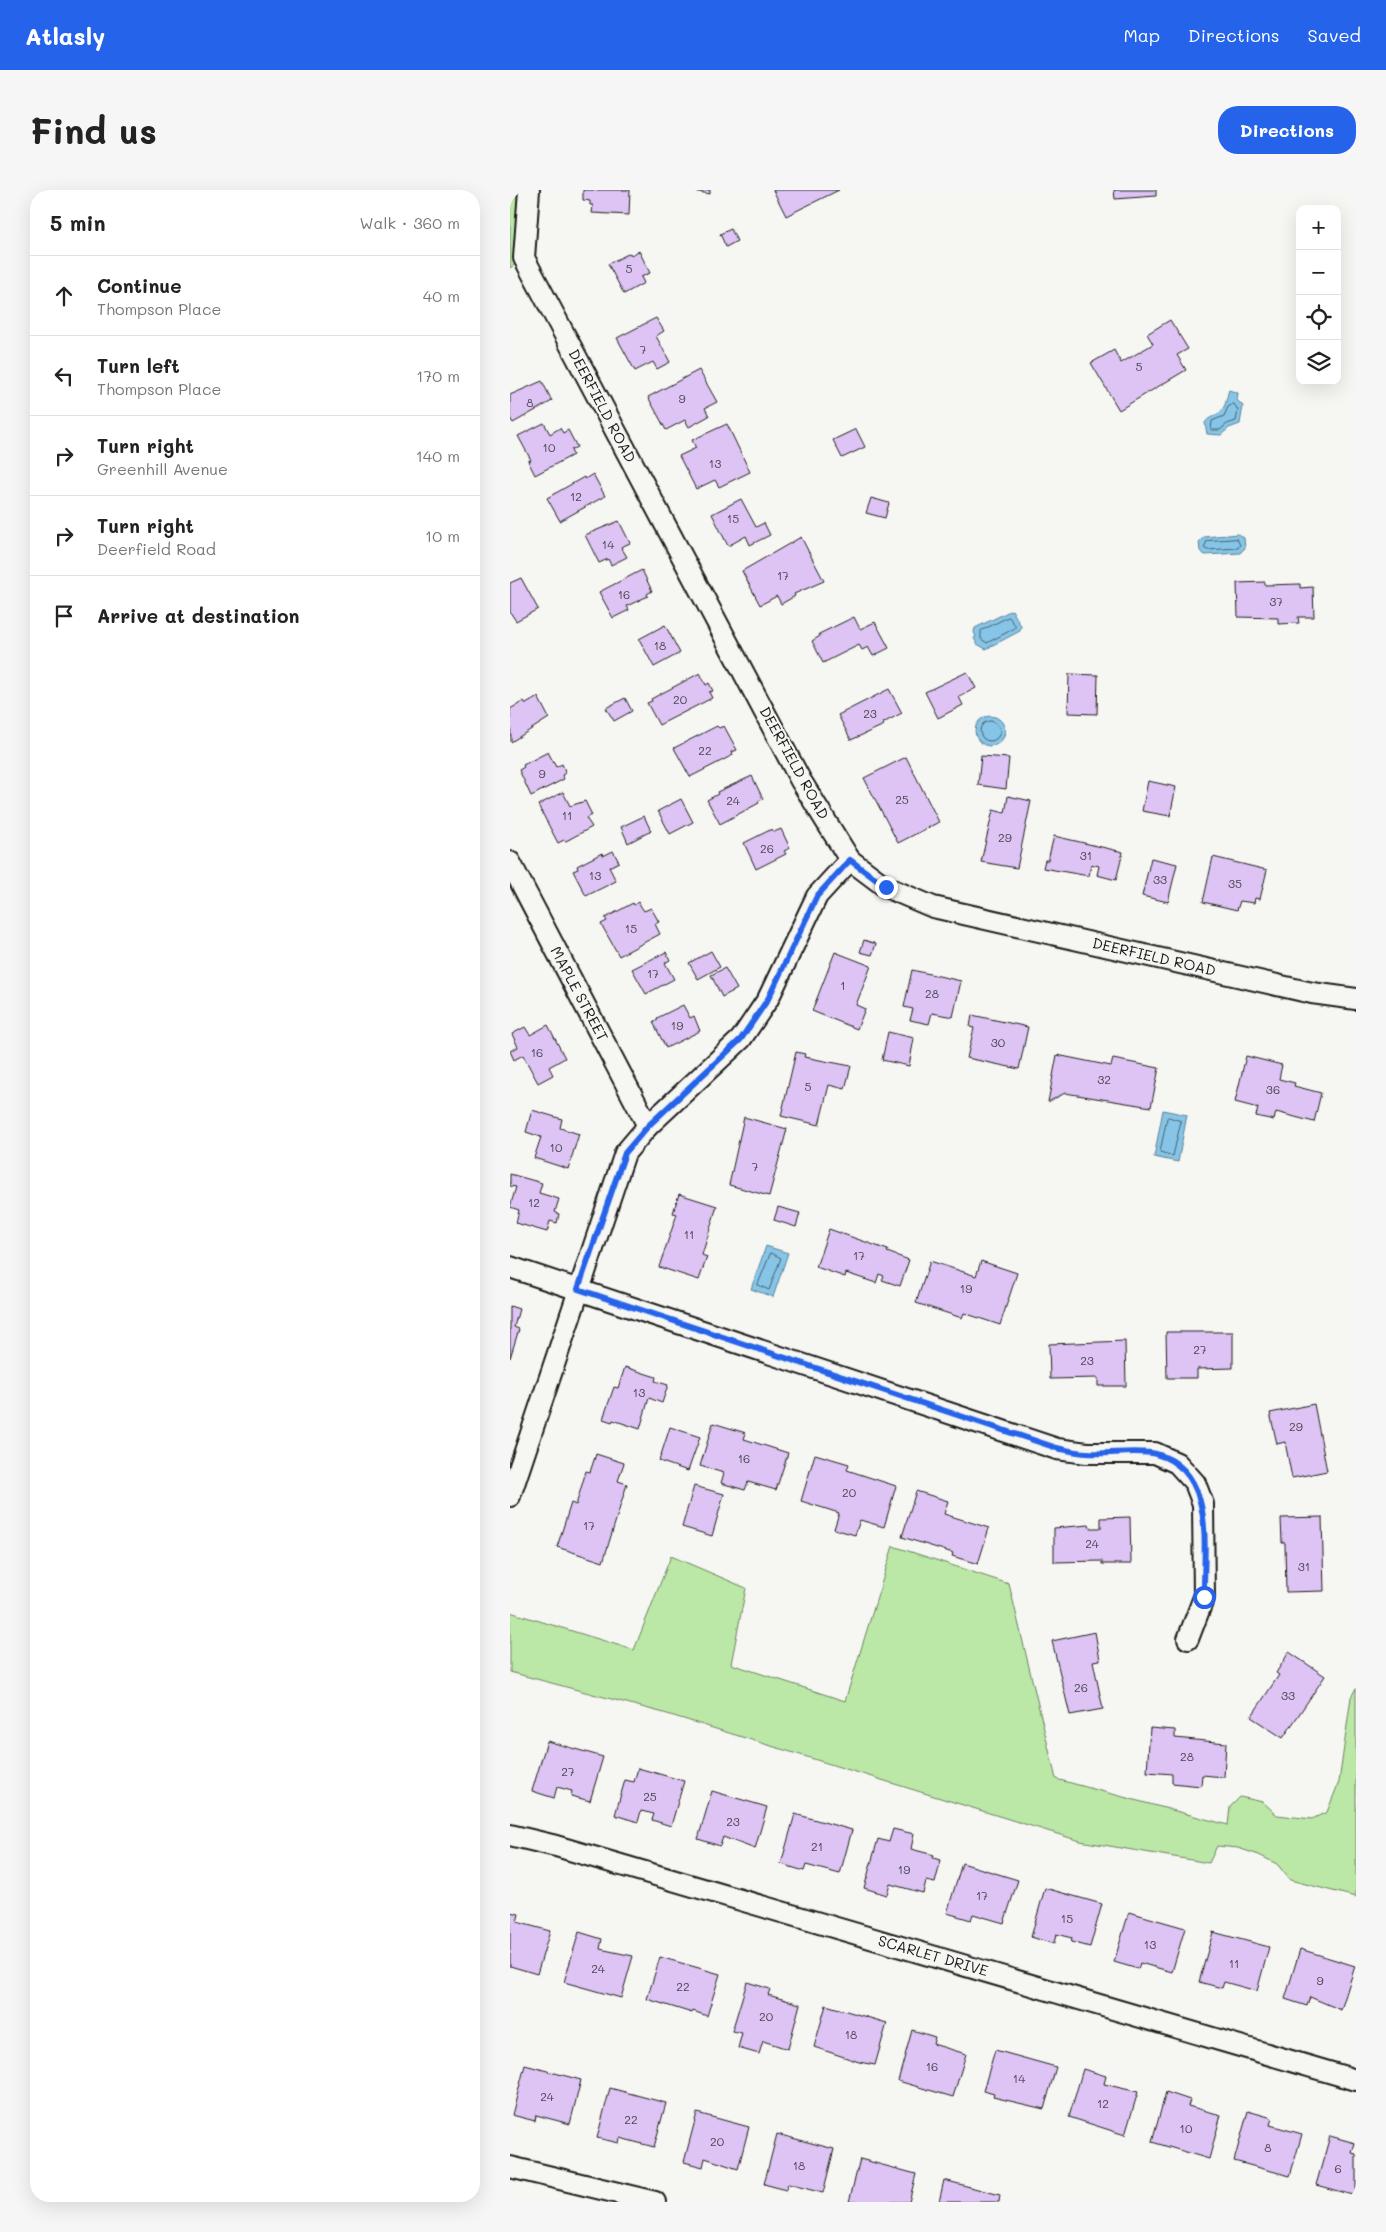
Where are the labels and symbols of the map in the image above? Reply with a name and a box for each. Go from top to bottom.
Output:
house number: 5 [626,260,633,276]
house number: 7 [640,341,647,357]
street label: DEERFIELD ROAD [565,345,641,466]
house number: 5 [1136,358,1143,374]
house number: 9 [678,390,686,406]
house number: 8 [526,394,534,410]
house number: 10 [543,439,556,455]
house number: 13 [709,455,721,471]
house number: 12 [570,488,582,504]
house number: 15 [727,510,739,526]
house number: 14 [602,536,614,552]
house number: 17 [777,567,789,583]
house number: 16 [618,586,630,602]
house number: 37 [1269,593,1283,609]
house number: 18 [654,637,666,653]
house number: 20 [673,691,688,707]
street label: DEERFIELD ROAD [756,703,834,822]
house number: 23 [863,705,877,721]
house number: 22 [698,742,712,758]
house number: 9 [538,765,546,781]
house number: 25 [895,791,909,807]
house number: 24 [726,792,740,808]
house number: 11 [562,807,572,823]
house number: 29 [998,829,1012,845]
house number: 26 [760,840,774,856]
house number: 31 [1080,847,1092,863]
house number: 13 [589,867,601,883]
house number: 33 [1153,871,1167,887]
house number: 35 [1228,875,1242,891]
route end [875,876,898,899]
house number: 15 [625,920,637,936]
street label: DEERFIELD ROAD [1091,932,1218,980]
street label: MAPLE STREET [546,943,613,1044]
house number: 17 [647,965,659,981]
house number: 1 [840,977,846,993]
house number: 28 [925,985,939,1001]
house number: 19 [671,1017,683,1033]
house number: 30 [991,1034,1006,1050]
house number: 16 [531,1044,543,1060]
house number: 32 [1097,1071,1111,1087]
house number: 5 [805,1078,812,1094]
house number: 36 [1266,1081,1280,1097]
house number: 10 [550,1139,563,1155]
house number: 7 [752,1158,759,1174]
house number: 12 [528,1194,540,1210]
house number: 11 [684,1226,694,1242]
house number: 17 [853,1247,865,1263]
house number: 19 [960,1280,972,1296]
house number: 27 [1193,1341,1207,1357]
house number: 23 [1080,1352,1094,1368]
house number: 13 [633,1384,645,1400]
house number: 29 [1289,1418,1303,1434]
house number: 16 [738,1450,750,1466]
house number: 20 [842,1484,857,1500]
house number: 17 [583,1517,595,1533]
house number: 24 [1085,1535,1099,1551]
house number: 31 [1298,1558,1310,1574]
route start [1193,1586,1216,1609]
house number: 26 [1074,1679,1088,1695]
house number: 33 [1281,1687,1295,1703]
house number: 28 [1180,1748,1194,1764]
house number: 27 [561,1763,575,1779]
house number: 25 [643,1788,657,1804]
house number: 23 [726,1813,740,1829]
house number: 21 [811,1838,823,1854]
house number: 19 [898,1861,910,1877]
house number: 17 [976,1887,988,1903]
house number: 15 [1061,1910,1073,1926]
street label: SCARLET DRIVE [876,1930,991,1980]
house number: 13 [1144,1936,1156,1952]
house number: 11 [1229,1955,1239,1971]
house number: 24 [591,1960,605,1976]
house number: 9 [1316,1972,1324,1988]
house number: 22 [676,1978,690,1994]
house number: 20 [759,2008,774,2024]
house number: 18 [845,2026,857,2042]
house number: 16 [926,2058,938,2074]
house number: 14 [1013,2070,1025,2086]
house number: 24 [540,2088,554,2104]
house number: 12 [1097,2095,1109,2111]
house number: 22 [624,2111,638,2127]
house number: 10 [1180,2120,1193,2136]
house number: 20 [710,2133,725,2149]
house number: 8 [1264,2139,1272,2155]
house number: 18 [793,2157,805,2173]
house number: 6 [1334,2160,1342,2176]

